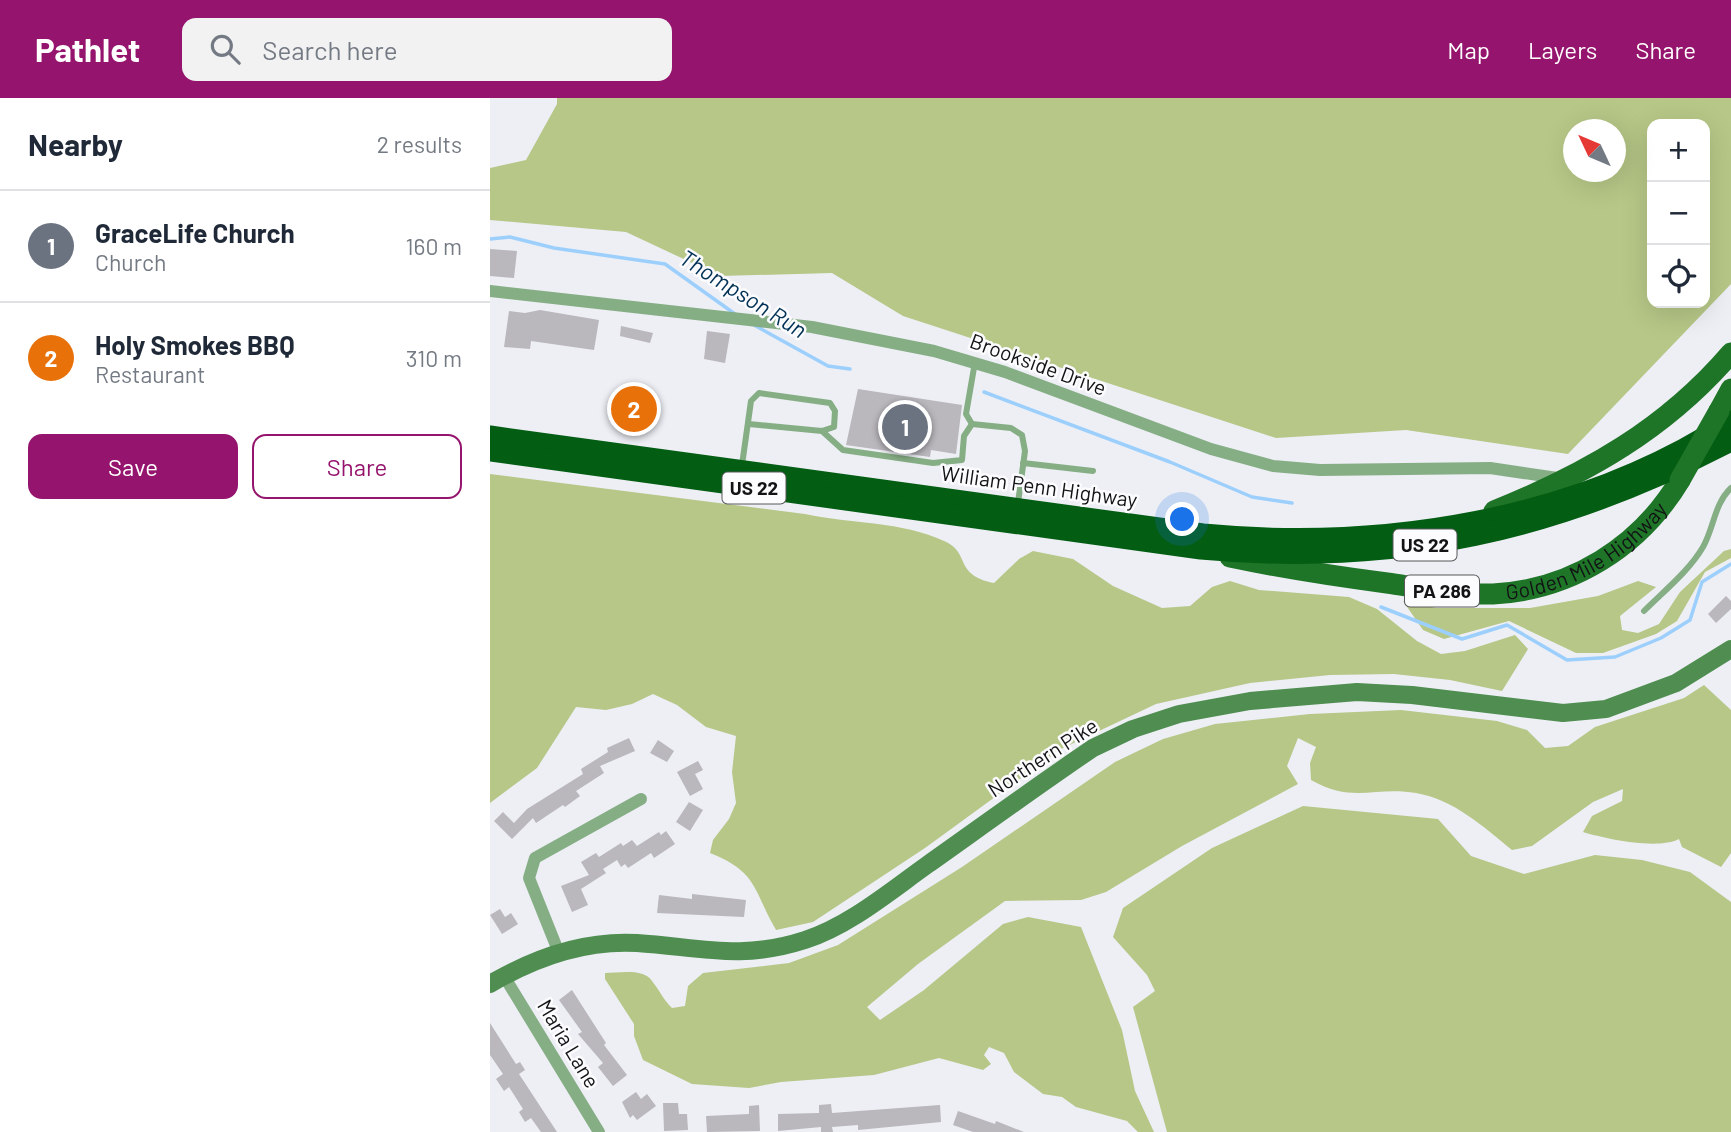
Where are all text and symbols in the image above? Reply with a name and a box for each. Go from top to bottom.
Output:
search box [182,18,672,81]
text: Pathlet [35,29,140,69]
icon: search [206,30,244,68]
text: Search here [262,34,398,65]
text: Map [1447,35,1490,64]
text: Layers [1528,35,1597,64]
text: Share [1635,35,1696,64]
north arrow [1563,119,1626,182]
map controls [1647,119,1710,308]
button: + [1647,119,1710,182]
text: Nearby [28,126,123,162]
text: 2 results [377,130,462,158]
button: − [1647,182,1710,245]
text: GraceLife Church [95,217,295,248]
text: 1 [47,232,55,260]
text: 160 m [405,232,462,260]
water label: Thompson Run [675,243,812,343]
button: locate [1647,245,1710,308]
text: Church [95,248,166,276]
street label: Brookside Drive [967,327,1110,400]
text: Holy Smokes BBQ [95,329,295,360]
text: 2 [45,344,57,372]
text: 310 m [406,344,462,372]
text: Restaurant [95,360,205,388]
pin: 2 [611,383,657,435]
pin: 1 [882,401,928,453]
button: Save [28,434,238,499]
button: Share [252,434,462,499]
street label: William Penn Highway [940,459,1139,512]
road number: US 22 [722,472,786,504]
street label: Golden Mile Highway [1504,496,1671,604]
your location [1165,502,1199,536]
road number: US 22 [1394,530,1457,560]
road number: PA 286 [1405,576,1479,606]
street label: Northern Pike [983,712,1102,801]
street label: Maria Lane [533,994,605,1092]

